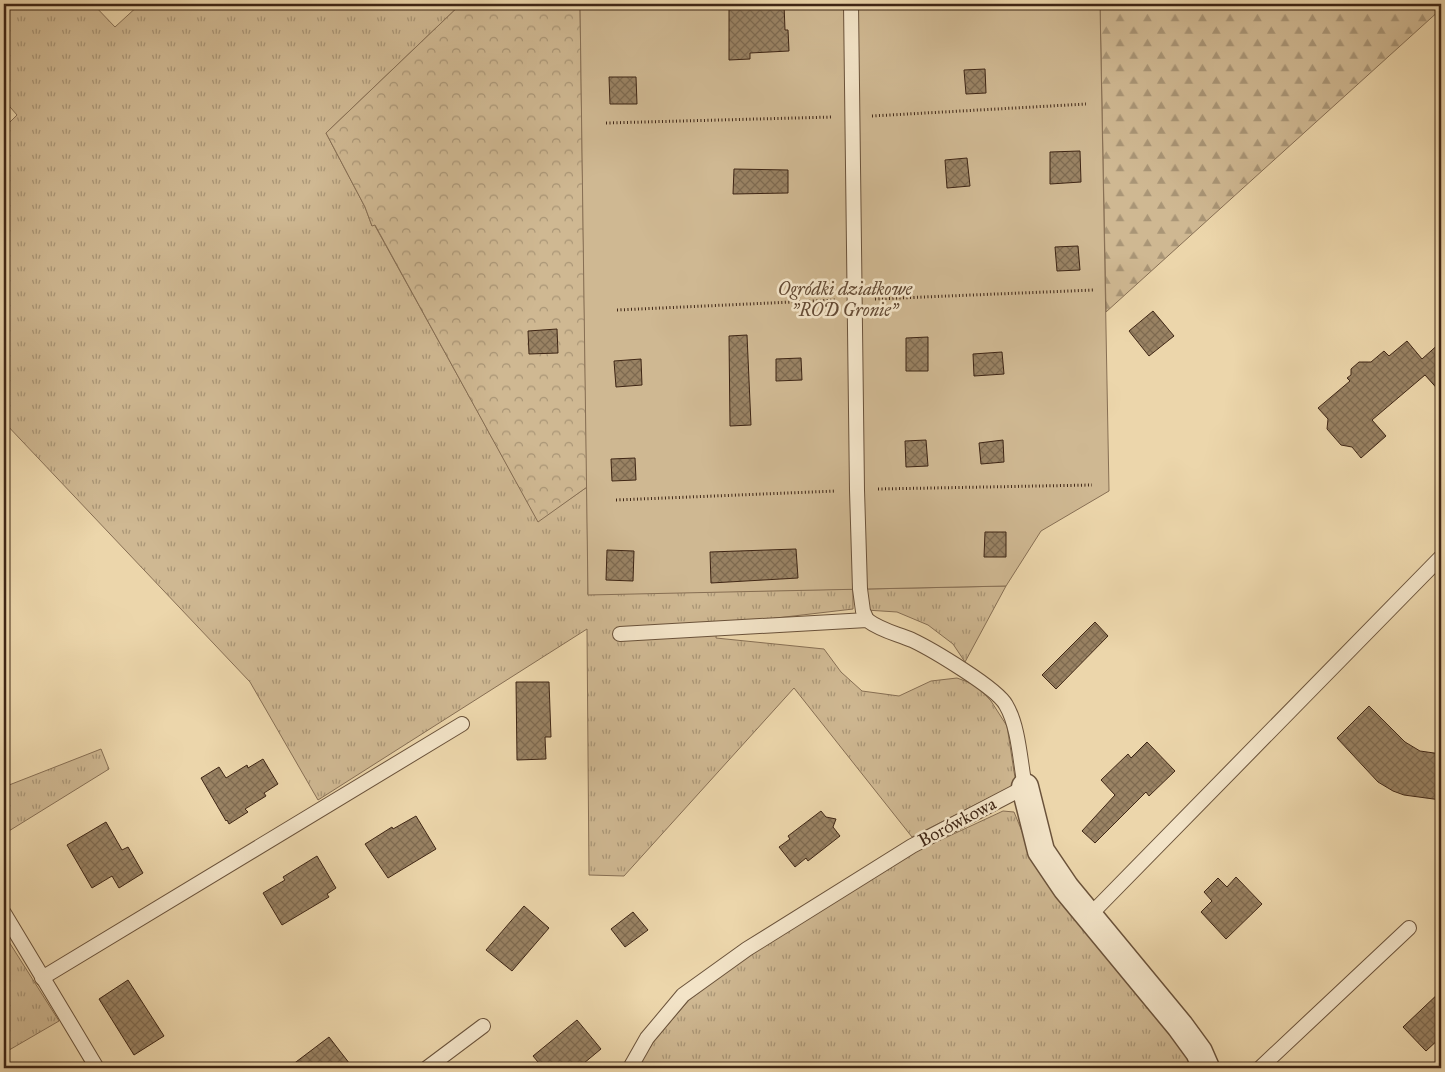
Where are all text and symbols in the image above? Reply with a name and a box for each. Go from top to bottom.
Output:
park label: Ogródki działkowe "ROD Gronie" [778,278,913,321]
street label: Borówkowa [914,792,1000,852]

